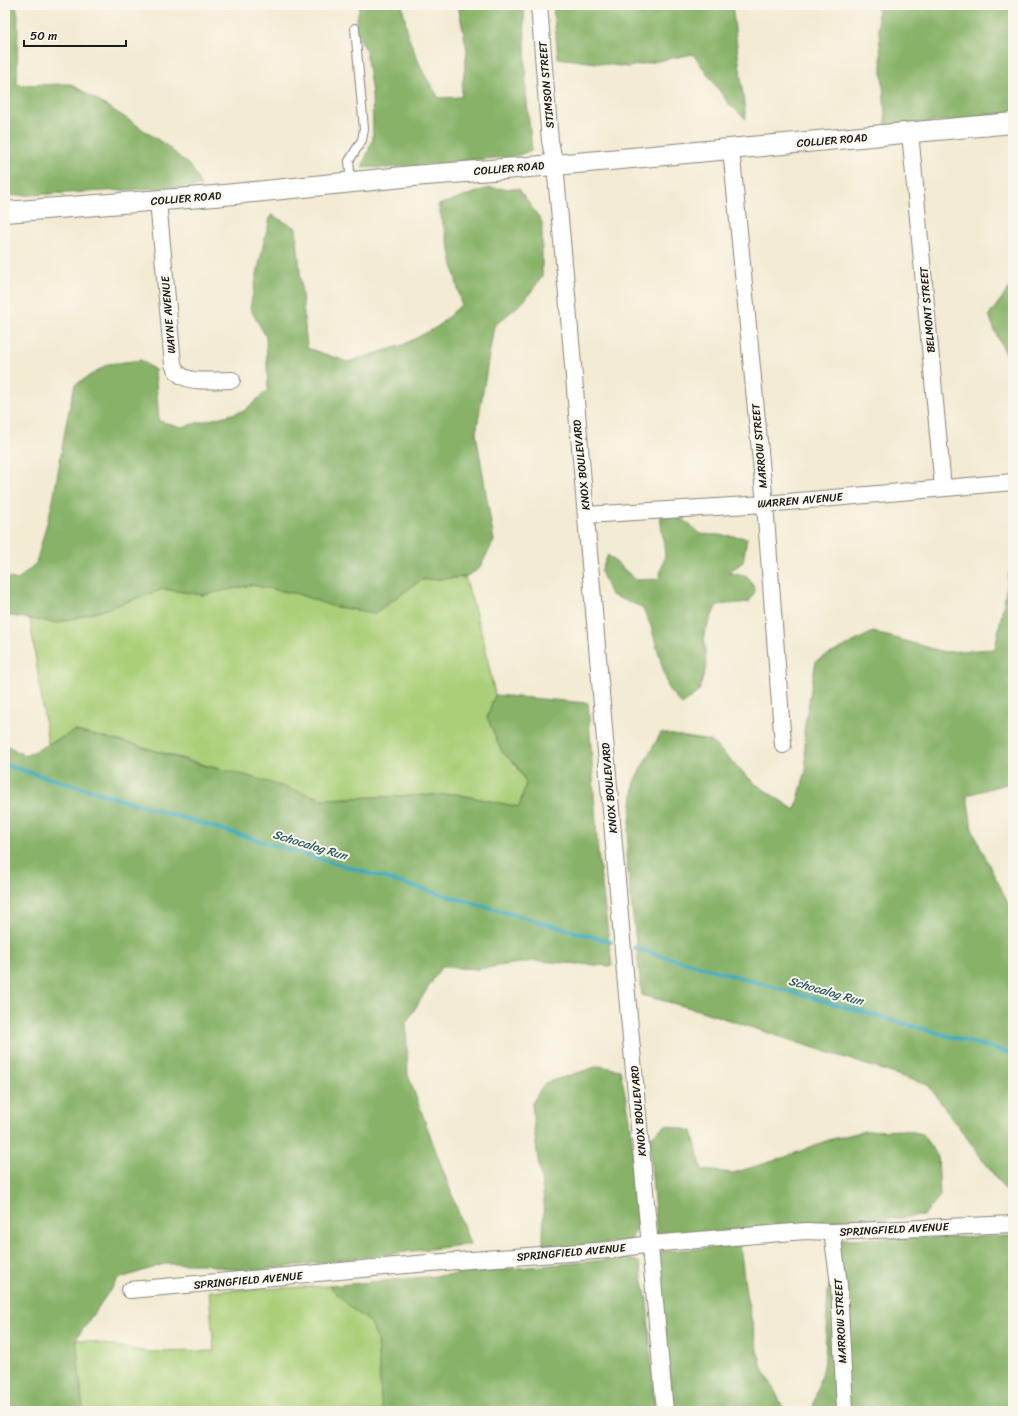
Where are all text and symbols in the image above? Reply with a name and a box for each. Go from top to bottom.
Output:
scale bar [24,22,126,48]
text: 50 m [30,25,57,47]
street label: STIMSON STREET [533,40,560,129]
street label: COLLIER ROAD [796,128,869,153]
street label: COLLIER ROAD [473,156,546,181]
street label: COLLIER ROAD [150,186,223,211]
street label: BELMONT STREET [914,266,941,354]
street label: WAYNE AVENUE [156,275,181,354]
street label: MARROW STREET [746,402,773,489]
street label: KNOX BOULEVARD [567,418,596,511]
street label: WARREN AVENUE [757,487,844,514]
street label: KNOX BOULEVARD [596,741,623,834]
water label: Schocalog Run [270,823,351,867]
water label: Schocalog Run [786,970,867,1013]
street label: KNOX BOULEVARD [625,1064,652,1157]
street label: SPRINGFIELD AVENUE [839,1217,950,1242]
street label: SPRINGFIELD AVENUE [516,1238,627,1267]
street label: SPRINGFIELD AVENUE [193,1266,304,1295]
street label: MARROW STREET [829,1277,852,1364]

